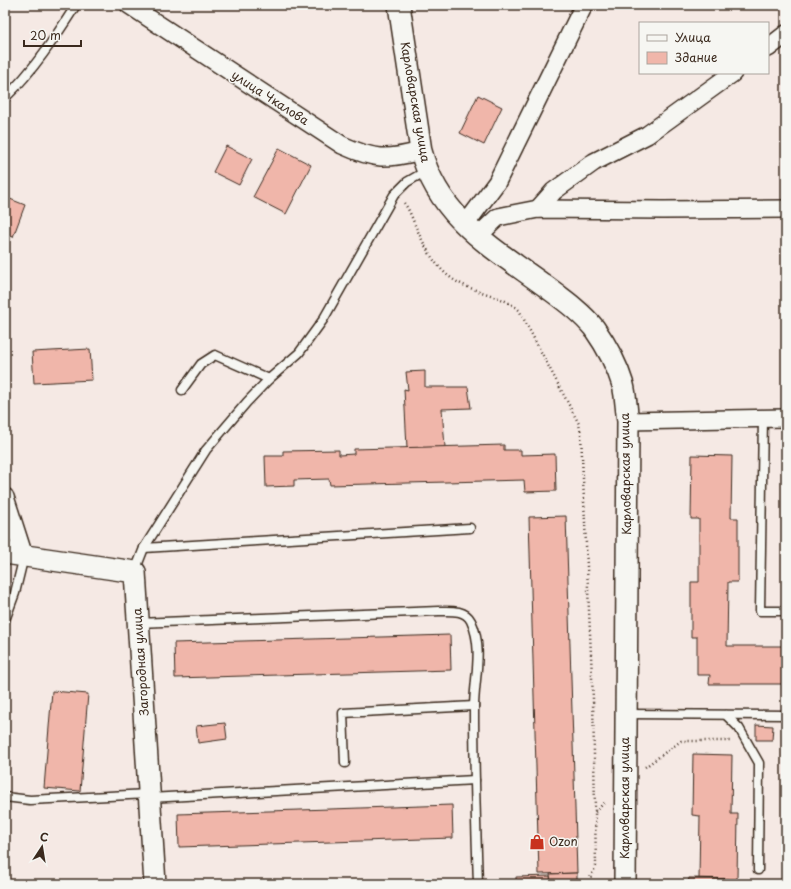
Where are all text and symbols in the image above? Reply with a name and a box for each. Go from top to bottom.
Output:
scale bar [24,22,81,48]
legend [639,22,769,74]
text: 20 m [30,26,61,44]
text: Улица [675,28,711,46]
street label: Карловарская улица [397,40,436,164]
text: Здание [675,48,717,66]
street label: улица Чкалова [228,65,313,129]
street label: Карловарская улица [615,412,635,535]
street label: Загородная улица [127,607,153,717]
street label: Карловарская улица [615,736,633,859]
north arrow [22,827,62,867]
text: С [38,828,50,846]
place label: Ozon [549,832,578,850]
shop icon: Ozon [528,833,546,851]

